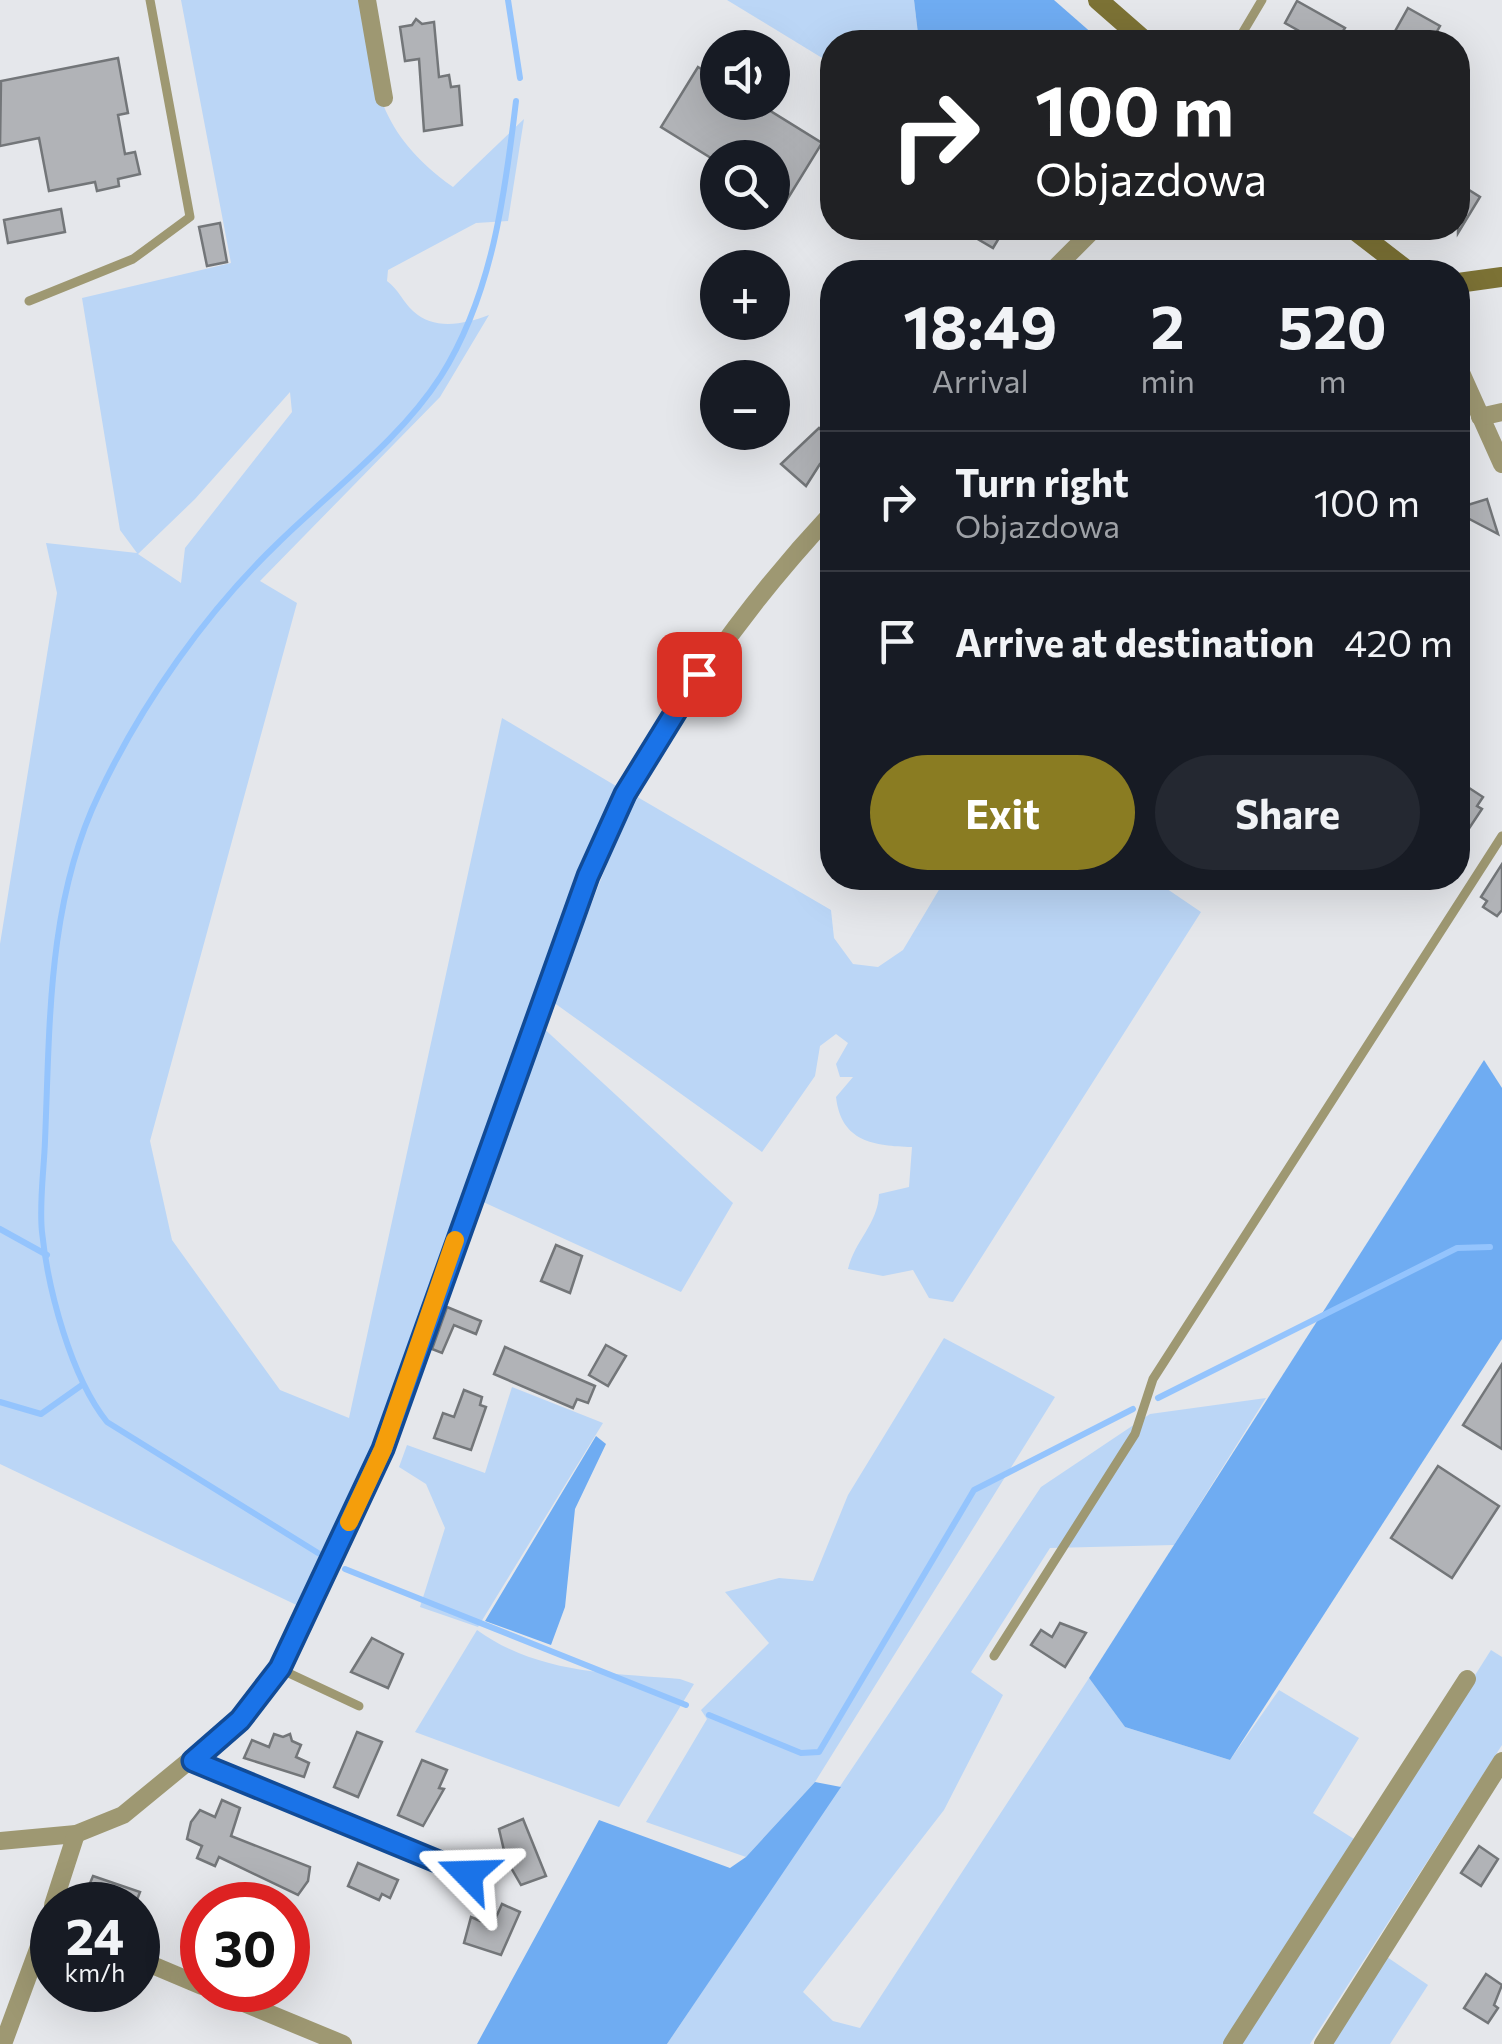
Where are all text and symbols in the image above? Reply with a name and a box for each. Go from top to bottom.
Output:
map controls [700,30,790,450]
button: sound [700,30,790,120]
text: 100 m [1035,65,1234,150]
icon: right [870,70,1000,200]
button: search [700,140,790,230]
text: Objazdowa [1035,150,1267,205]
button: + [700,250,790,340]
text: 18:49 [903,288,1057,361]
text: 2 [1151,288,1185,361]
text: 520 [1278,288,1387,361]
button: − [700,360,790,450]
text: Arrival [932,360,1029,400]
text: min [1140,360,1195,400]
text: m [1318,360,1346,400]
text: Turn right [955,458,1129,505]
icon: right [870,474,925,529]
text: 100 m [1314,478,1420,525]
text: Objazdowa [955,505,1120,545]
icon: arrive [870,614,925,669]
text: Arrive at destination [955,618,1314,665]
text: 420 m [1344,618,1453,665]
pin [657,632,742,717]
icon: arrive [672,647,727,702]
button: Exit [870,755,1135,870]
button: Share [1155,755,1420,870]
position arrow [416,1822,520,1926]
speed limit sign: 30 [180,1882,310,2012]
text: 24 [66,1904,124,1965]
text: km/h [65,1957,125,1987]

